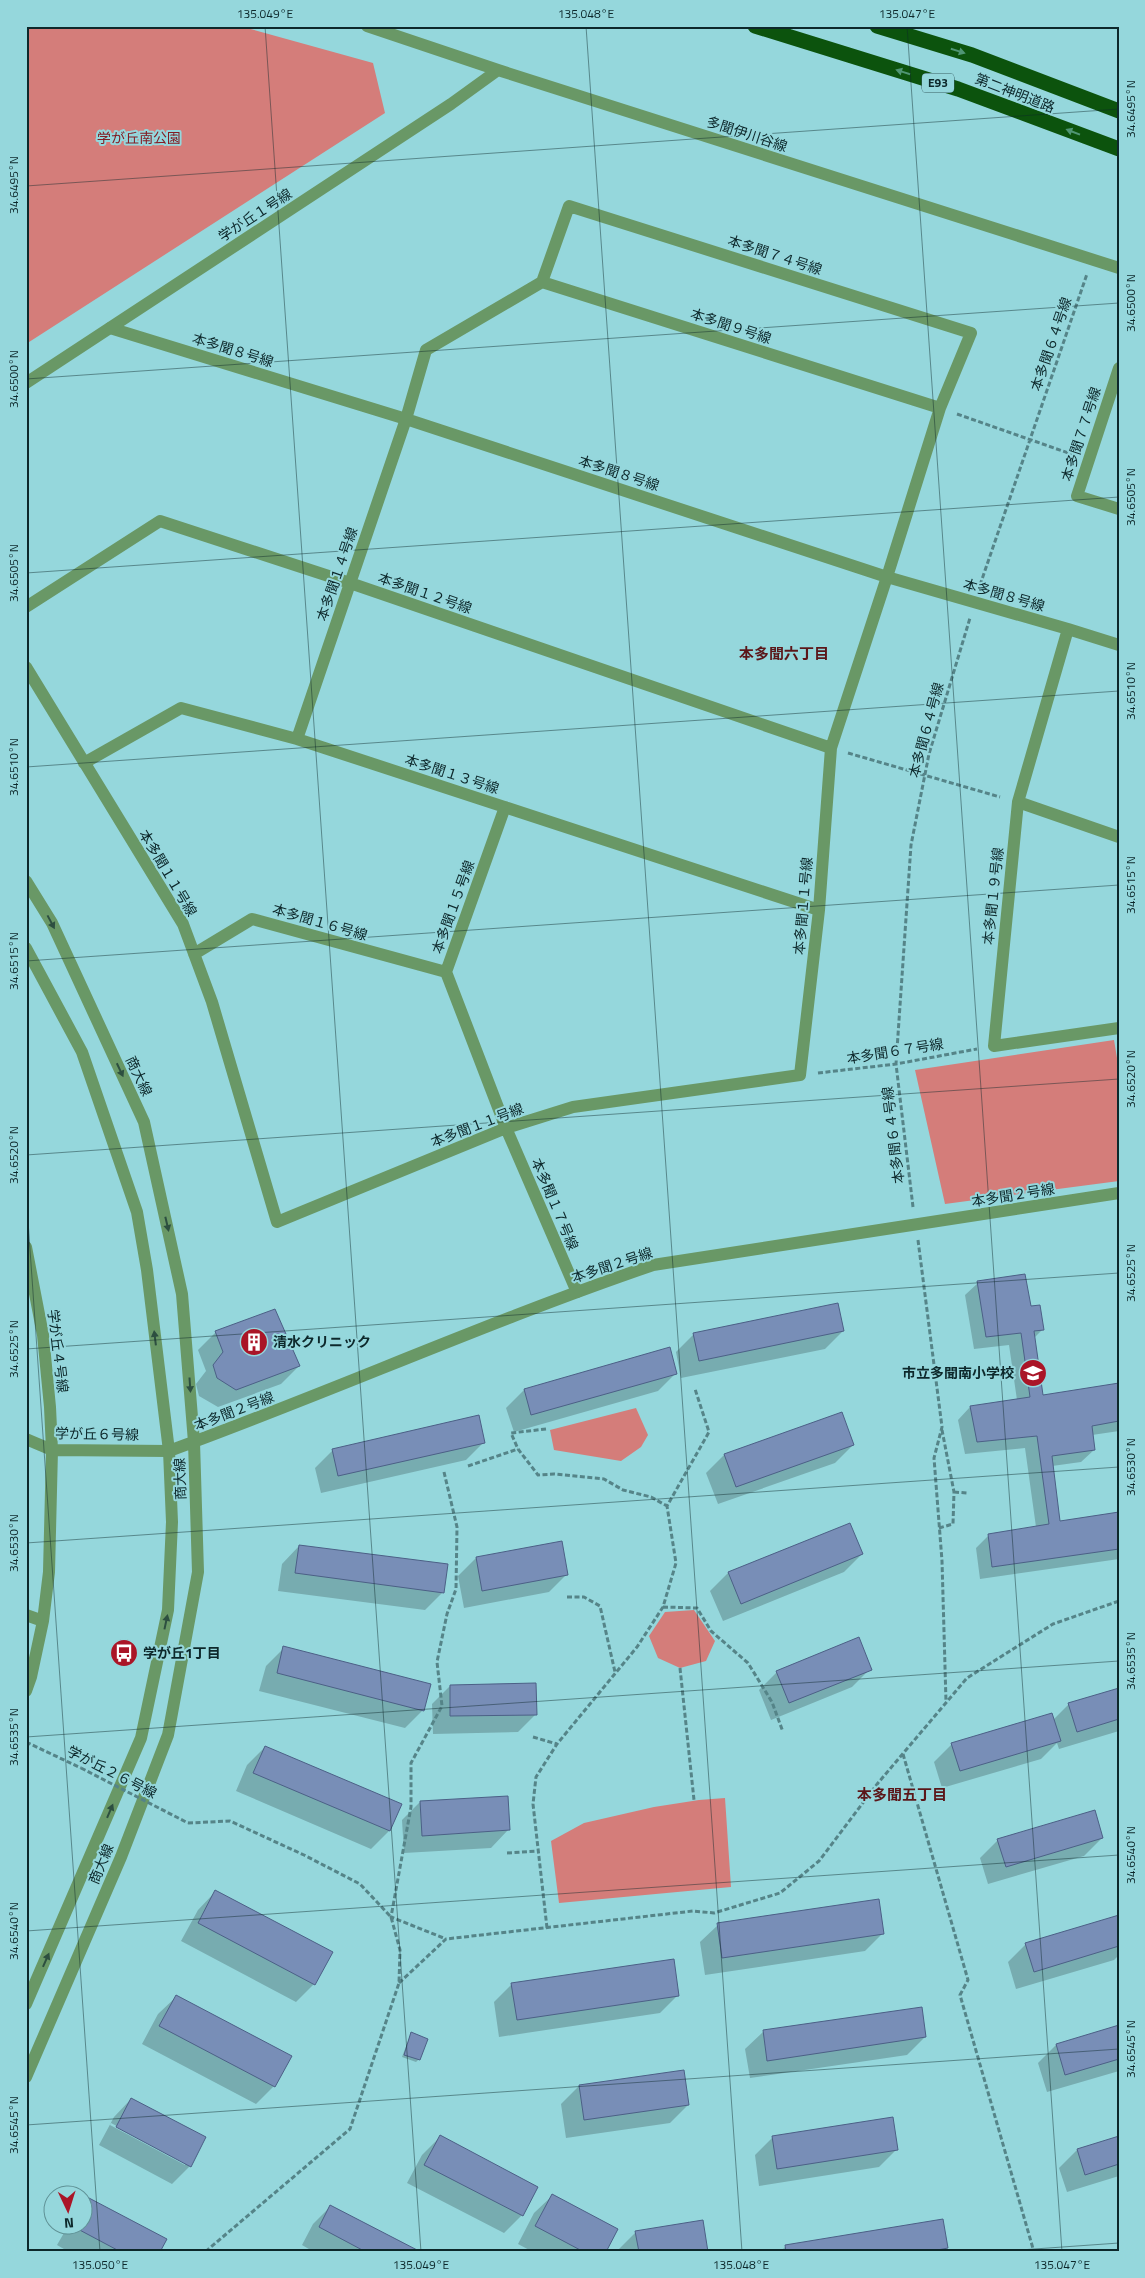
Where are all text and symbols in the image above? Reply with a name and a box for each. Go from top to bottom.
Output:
text: 135.049°E [237,4,293,23]
text: 135.048°E [558,4,614,23]
text: 135.047°E [879,4,935,23]
one-way arrow [950,48,965,55]
one-way arrow [896,68,911,75]
street label: 第二神明道路 [972,68,1058,117]
road number: E93 [922,74,954,92]
text: 34.6495°N [1121,80,1140,138]
street label: 多聞伊川谷線 [704,111,790,156]
park label: 学が丘南公園 [97,127,181,148]
one-way arrow [1065,128,1080,136]
text: 34.6495°N [4,156,23,214]
street label: 学が丘１号線 [214,183,296,246]
street label: 本多聞７４号線 [725,229,825,280]
text: 34.6500°N [1121,274,1140,332]
street label: 本多聞６４号線 [1025,294,1076,394]
street label: 本多聞９号線 [688,303,774,348]
street label: 本多聞８号線 [190,327,276,372]
text: 34.6500°N [4,350,23,408]
street label: 本多聞７７号線 [1055,384,1106,484]
street label: 本多聞８号線 [576,450,662,495]
text: 34.6505°N [1121,468,1140,526]
street label: 本多聞１４号線 [311,524,362,624]
text: 34.6505°N [4,544,23,602]
street label: 本多聞１２号線 [375,567,475,618]
street label: 本多聞８号線 [961,573,1047,616]
district label: 本多聞六丁目 [739,642,829,665]
text: 34.6510°N [1121,662,1140,720]
street label: 本多聞６４号線 [903,680,948,780]
text: 34.6510°N [4,738,23,796]
street label: 本多聞１３号線 [402,748,502,799]
street label: 本多聞１１号線 [134,825,203,920]
street label: 本多聞１９号線 [977,846,1008,946]
street label: 本多聞１１号線 [788,856,817,956]
text: 34.6515°N [1121,856,1140,914]
street label: 本多聞１５号線 [426,857,479,956]
street label: 本多聞１６号線 [270,898,370,945]
one-way arrow [47,915,55,930]
text: 34.6515°N [4,932,23,990]
street label: 本多聞６７号線 [845,1032,945,1069]
text: 34.6520°N [1121,1050,1140,1108]
street label: 商大線 [121,1052,158,1099]
one-way arrow [116,1063,124,1077]
street label: 本多聞６４号線 [876,1085,909,1185]
street label: 本多聞１１号線 [427,1097,526,1152]
text: 34.6520°N [4,1126,23,1184]
street label: 本多聞１７号線 [527,1155,584,1253]
street label: 本多聞２号線 [970,1178,1056,1211]
one-way arrow [163,1217,171,1232]
street label: 本多聞２号線 [569,1242,655,1287]
text: 34.6525°N [1121,1244,1140,1302]
street label: 学が丘４号線 [43,1308,74,1394]
text: 34.6525°N [4,1320,23,1378]
building icon: 清水クリニック [239,1327,269,1357]
one-way arrow [151,1330,159,1346]
place label: 清水クリニック [273,1331,371,1352]
school or university icon: 市立多聞南小学校 [1018,1358,1048,1388]
place label: 市立多聞南小学校 [902,1362,1014,1383]
one-way arrow [186,1377,194,1393]
street label: 本多聞２号線 [191,1386,277,1435]
street label: 学が丘６号線 [55,1422,139,1445]
text: 34.6530°N [1121,1438,1140,1496]
street label: 商大線 [168,1458,191,1500]
text: 34.6530°N [4,1514,23,1572]
one-way arrow [162,1614,170,1629]
text: 34.6535°N [1121,1632,1140,1690]
bus stop icon: 学が丘1丁目 [109,1638,139,1668]
place label: 学が丘1丁目 [143,1642,221,1663]
text: 34.6535°N [4,1708,23,1766]
street label: 学が丘２６号線 [64,1740,161,1803]
district label: 本多聞五丁目 [857,1783,947,1806]
one-way arrow [107,1804,115,1818]
text: 34.6540°N [1121,1826,1140,1884]
street label: 商大線 [83,1840,118,1887]
text: 34.6540°N [4,1902,23,1960]
one-way arrow [42,1953,50,1967]
text: 34.6545°N [1121,2020,1140,2078]
text: 34.6545°N [4,2096,23,2154]
north arrow [42,2186,92,2236]
text: N [63,2213,75,2234]
text: 135.050°E [72,2255,128,2274]
text: 135.049°E [393,2255,449,2274]
text: 135.048°E [713,2255,769,2274]
text: 135.047°E [1034,2255,1090,2274]

